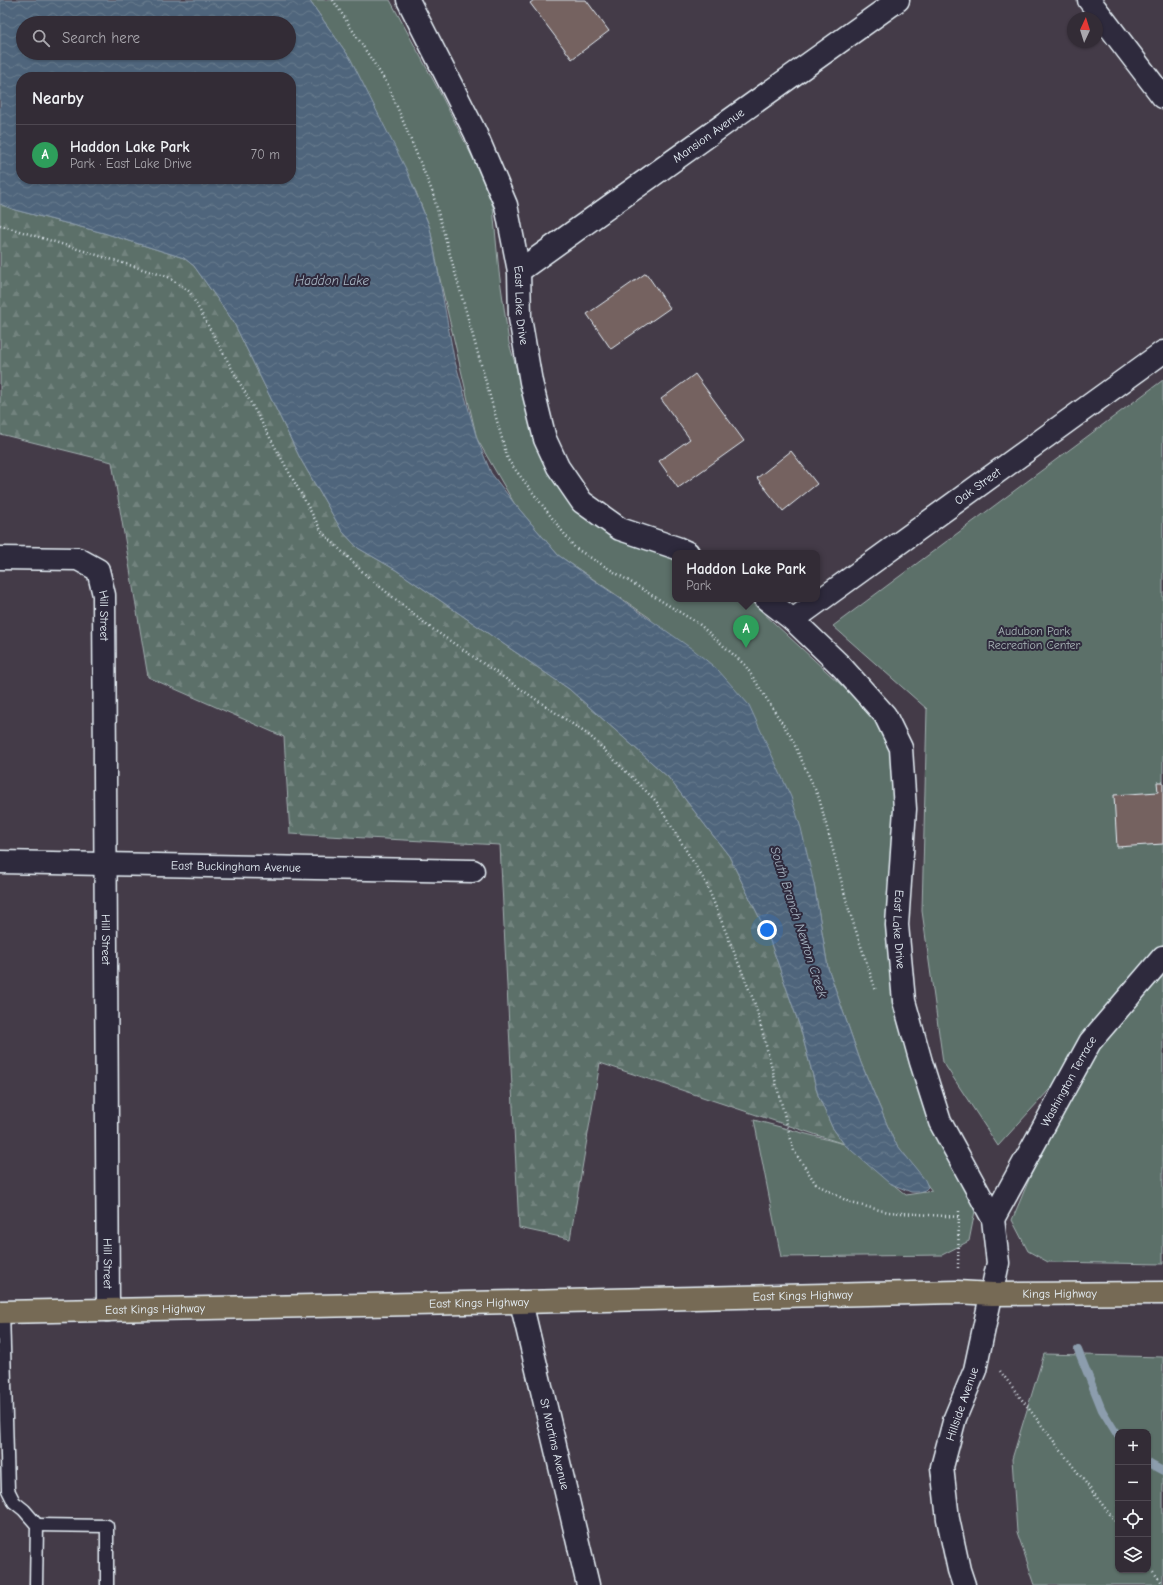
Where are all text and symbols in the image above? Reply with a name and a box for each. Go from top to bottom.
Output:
north arrow [1067,12,1103,48]
search box [16,16,296,60]
icon: search [30,27,52,49]
text: Search here [62,29,140,47]
text: Nearby [32,89,83,108]
street label: Mansion Avenue [670,105,747,166]
text: Haddon Lake Park [70,138,190,156]
text: A [41,147,49,162]
text: 70 m [251,147,280,162]
text: Park · East Lake Drive [70,156,192,171]
street label: East Lake Drive [511,264,531,346]
water label: Haddon Lake [295,273,370,288]
street label: Oak Street [952,464,1004,508]
popup [672,550,820,602]
text: Haddon Lake Park [686,560,806,578]
text: Park [686,578,711,593]
street label: Hill Street [96,589,112,641]
pin: A [733,615,759,648]
park label: Audubon Park Recreation Center [988,624,1081,652]
water label: South Branch Newton Creek [767,845,831,1000]
street label: East Buckingham Avenue [171,858,301,875]
street label: East Lake Drive [890,889,908,970]
street label: Hill Street [99,914,113,965]
your location [757,920,777,940]
street label: Washington Terrace [1038,1033,1099,1129]
street label: Hill Street [101,1238,115,1289]
street label: Kings Highway [1023,1286,1098,1301]
street label: East Kings Highway [753,1287,854,1304]
street label: East Kings Highway [429,1295,530,1311]
street label: East Kings Highway [105,1301,206,1317]
street label: Hillside Avenue [943,1365,981,1443]
street label: St Martins Avenue [537,1397,572,1491]
map controls [1115,1429,1151,1573]
button: + [1115,1429,1151,1465]
button: − [1115,1465,1151,1501]
button: locate [1115,1501,1151,1537]
button: layers [1115,1537,1151,1573]

